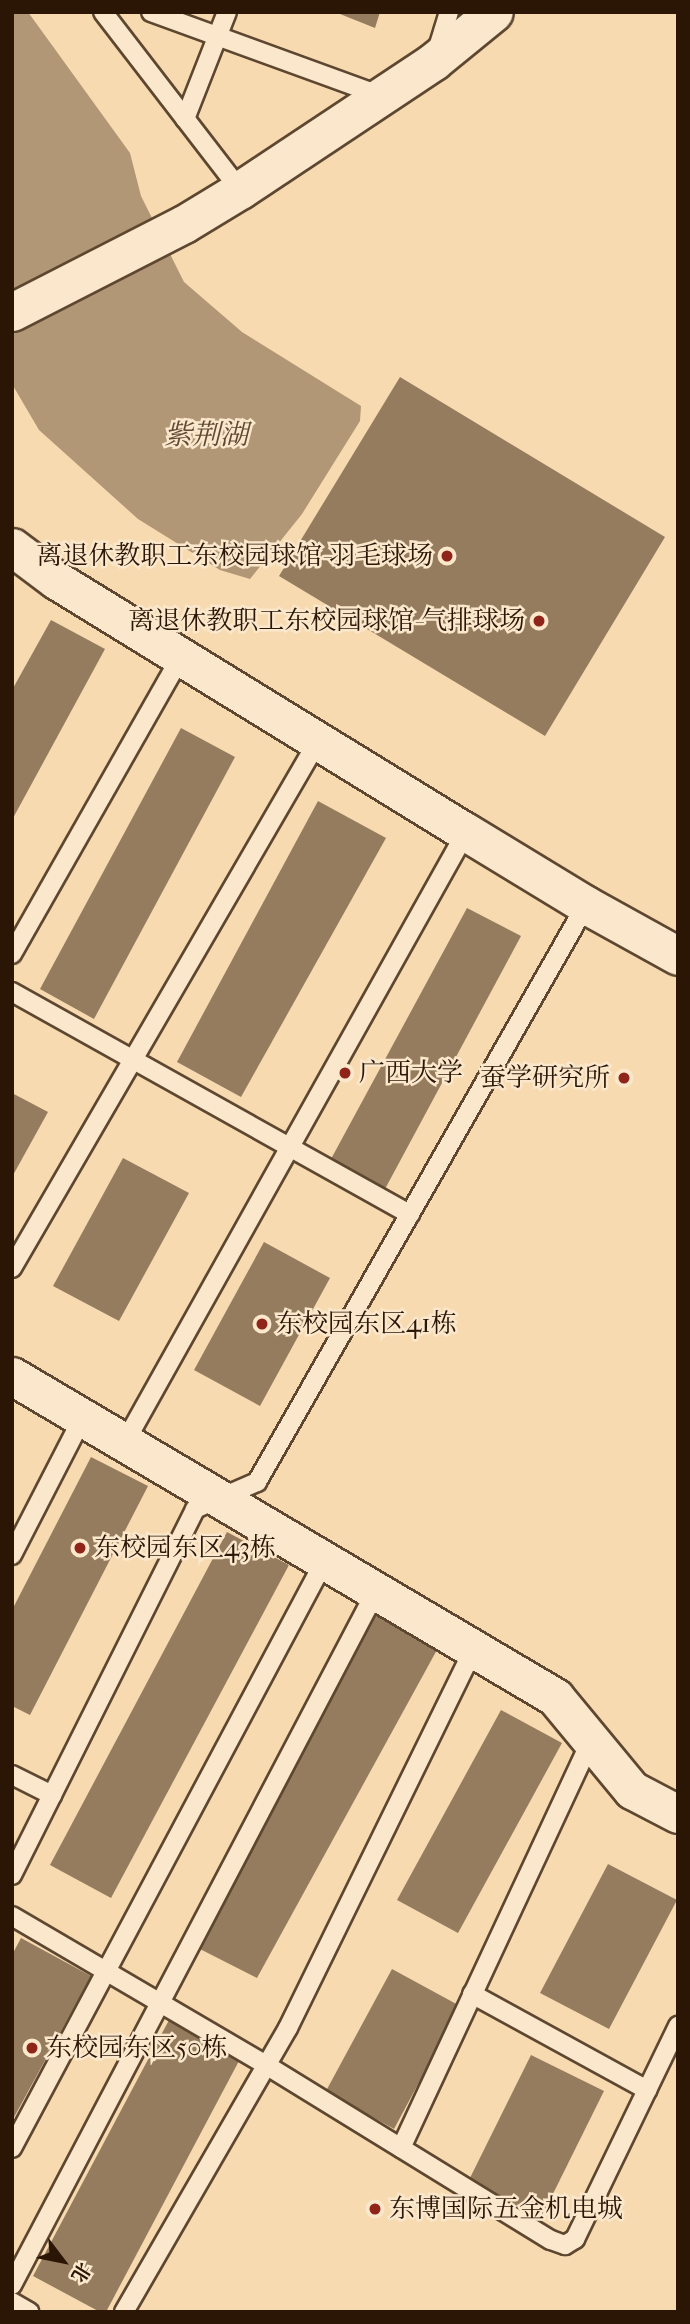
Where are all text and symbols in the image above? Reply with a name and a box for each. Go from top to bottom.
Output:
water label: 紫荆湖 [164,418,248,452]
place label: 离退休教职工东校园球馆-羽毛球场 [36,540,433,572]
marker: 离退休教职工东校园球馆-羽毛球场 [439,548,455,564]
place label: 离退休教职工东校园球馆-气排球场 [128,605,525,637]
marker: 离退休教职工东校园球馆-气排球场 [531,613,547,629]
place label: 广西大学 [359,1057,463,1089]
place label: 蚕学研究所 [480,1062,610,1094]
marker: 广西大学 [337,1065,353,1081]
marker: 蚕学研究所 [616,1070,632,1086]
place label: 东校园东区41栋 [276,1308,457,1340]
marker: 东校园东区41栋 [254,1316,270,1332]
place label: 东校园东区43栋 [94,1532,276,1564]
marker: 东校园东区43栋 [72,1540,88,1556]
place label: 东校园东区50栋 [46,2032,227,2064]
marker: 东校园东区50栋 [24,2040,40,2056]
place label: 东博国际五金机电城 [389,2193,623,2225]
marker: 东博国际五金机电城 [367,2201,383,2217]
north arrow [28,2226,98,2296]
text: 北 [66,2258,95,2286]

